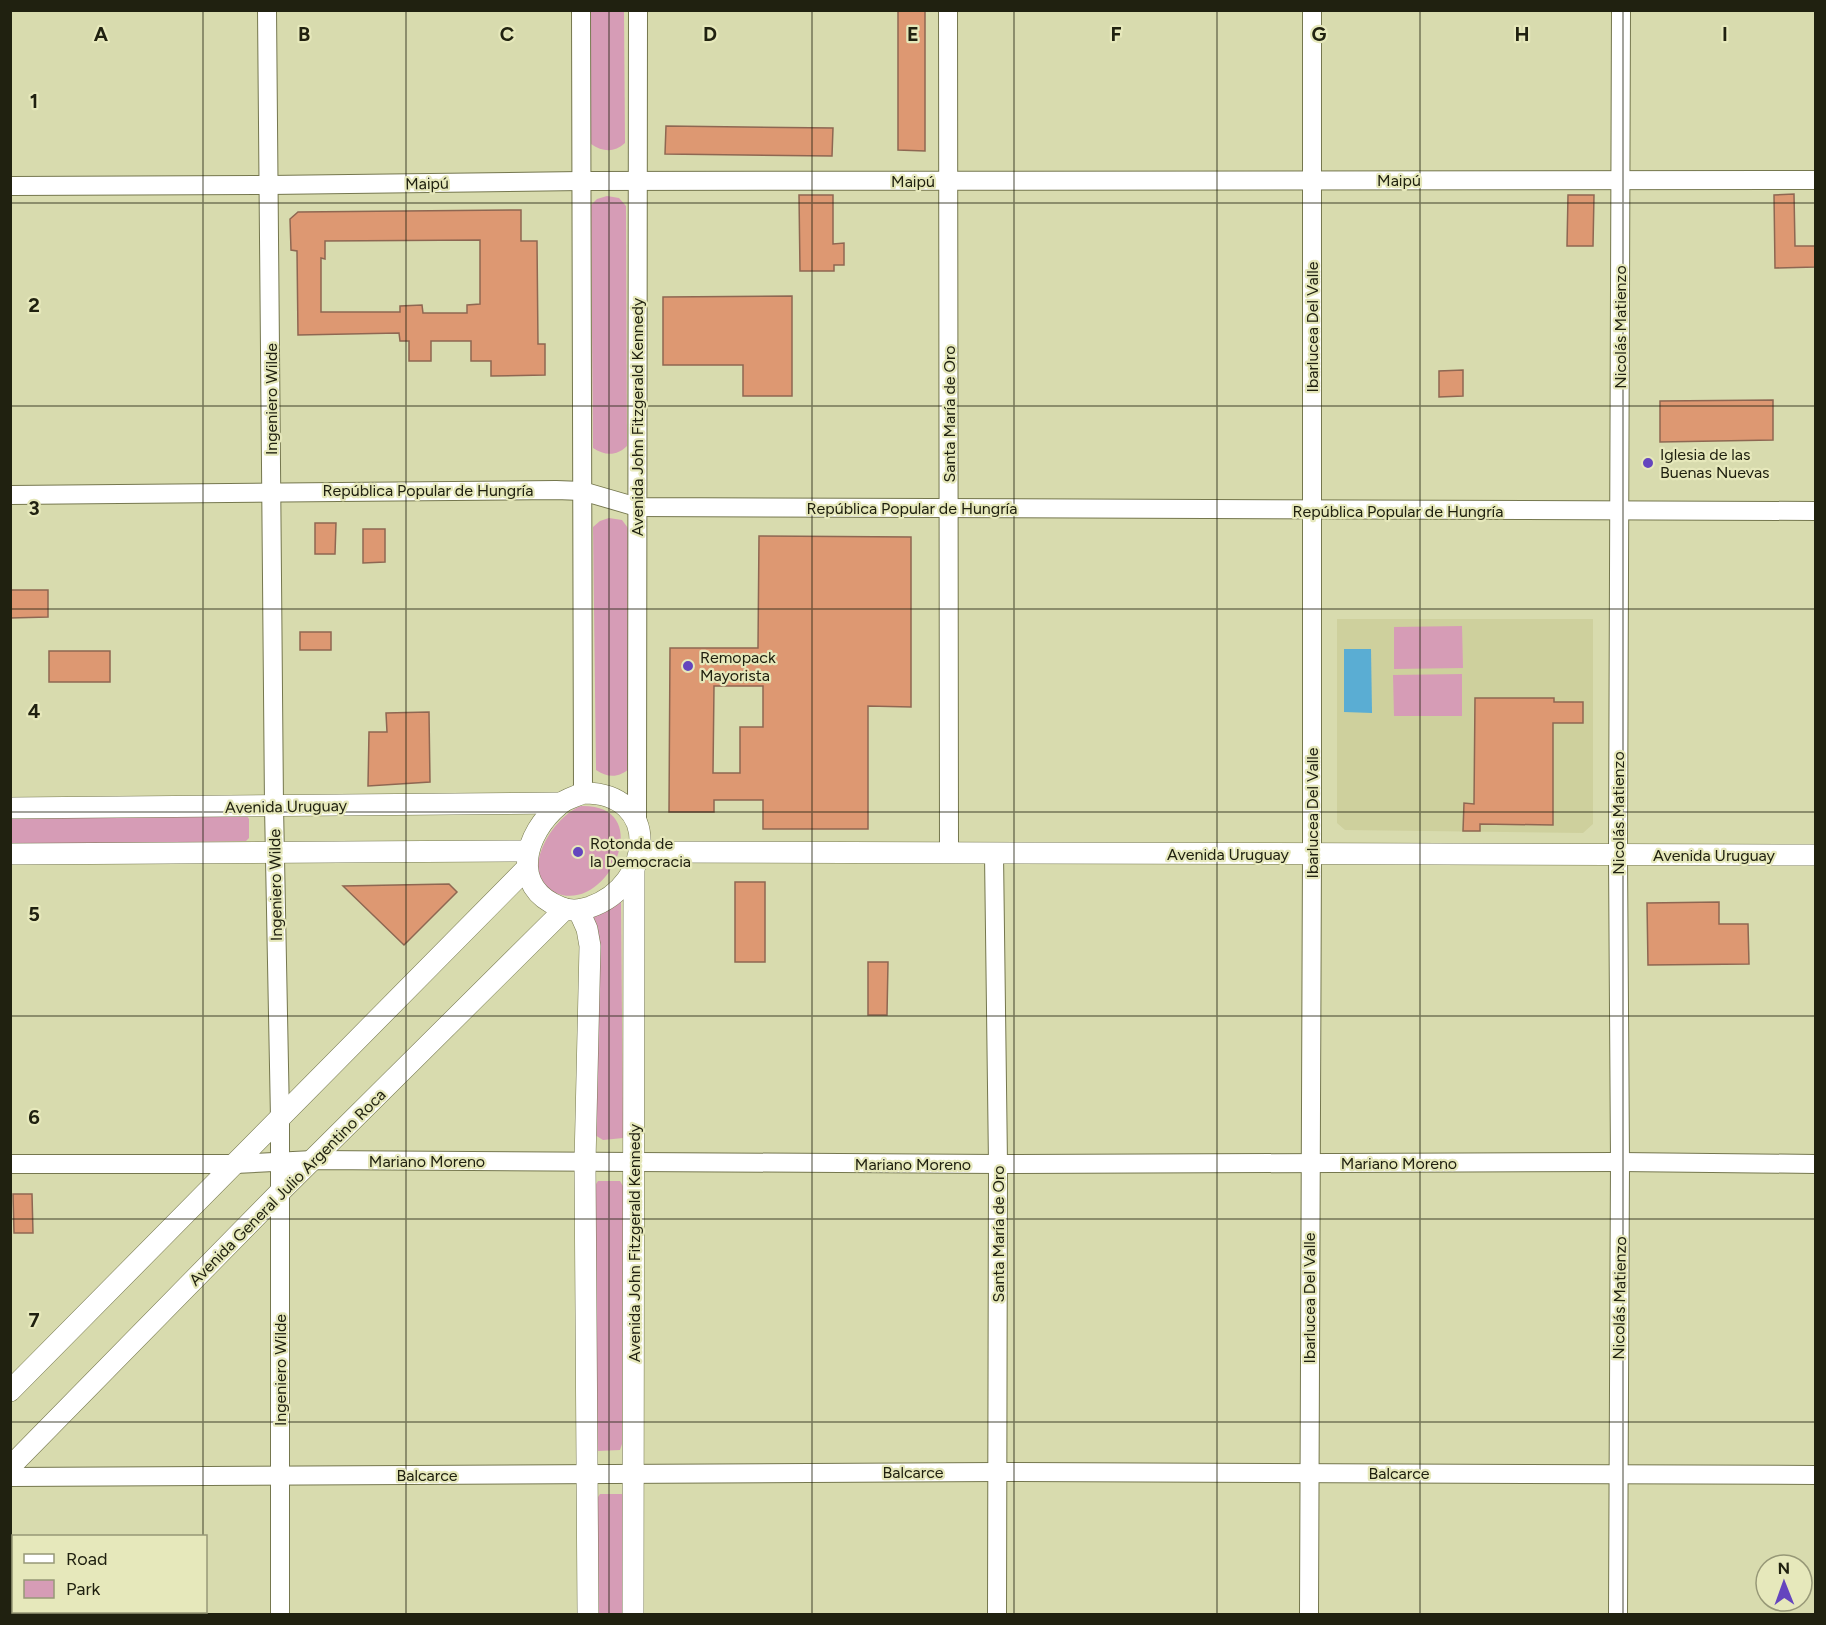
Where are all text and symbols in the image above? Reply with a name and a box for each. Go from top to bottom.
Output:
text: A [94,22,109,46]
text: B [298,22,310,46]
text: C [500,22,514,46]
text: D [703,22,717,46]
text: E [907,22,919,46]
text: F [1110,22,1122,46]
text: G [1312,22,1327,46]
text: H [1515,22,1530,46]
text: I [1722,22,1728,46]
text: 1 [30,89,38,113]
street label: Maipú [1377,171,1421,190]
street label: Maipú [891,172,935,191]
street label: Maipú [405,174,449,193]
street label: Ibarlucea Del Valle [1303,261,1322,392]
street label: Nicolás Matienzo [1611,265,1630,389]
text: 2 [28,293,40,317]
street label: Avenida John Fitzgerald Kennedy [628,297,647,536]
street label: Ingeniero Wilde [262,343,281,455]
street label: Santa María de Oro [940,345,959,483]
place label: Iglesia de las Buenas Nuevas [1660,445,1770,482]
marker: Iglesia de las Buenas Nuevas [1641,456,1655,470]
street label: República Popular de Hungría [323,481,533,500]
text: 3 [28,496,40,520]
street label: República Popular de Hungría [807,499,1017,518]
street label: República Popular de Hungría [1293,502,1503,521]
place label: Remopack Mayorista [700,648,776,685]
marker: Remopack Mayorista [681,659,695,673]
text: 4 [28,699,41,723]
street label: Ibarlucea Del Valle [1303,747,1322,878]
street label: Nicolás Matienzo [1609,751,1628,875]
street label: Avenida Uruguay [225,796,348,817]
street label: Ingeniero Wilde [265,829,286,941]
place label: Rotonda de la Democracia [590,834,691,871]
marker: Rotonda de la Democracia [571,845,585,859]
street label: Avenida Uruguay [1167,845,1290,864]
street label: Avenida Uruguay [1653,846,1776,865]
text: 5 [28,902,40,926]
street label: Avenida General Julio Argentino Roca [185,1085,390,1290]
text: 6 [28,1105,40,1129]
street label: Avenida John Fitzgerald Kennedy [625,1123,644,1362]
street label: Mariano Moreno [369,1152,485,1171]
street label: Mariano Moreno [1341,1154,1457,1173]
street label: Mariano Moreno [855,1155,971,1174]
street label: Santa María de Oro [989,1165,1008,1303]
street label: Ibarlucea Del Valle [1300,1232,1319,1363]
street label: Nicolás Matienzo [1609,1236,1630,1360]
text: 7 [28,1308,40,1332]
street label: Ingeniero Wilde [271,1314,290,1426]
street label: Balcarce [882,1463,944,1482]
street label: Balcarce [1368,1464,1430,1483]
street label: Balcarce [396,1466,458,1485]
legend [12,1535,207,1613]
text: Road [66,1548,107,1570]
north arrow [1754,1553,1814,1613]
text: N [1777,1559,1790,1578]
text: Park [66,1578,101,1600]

